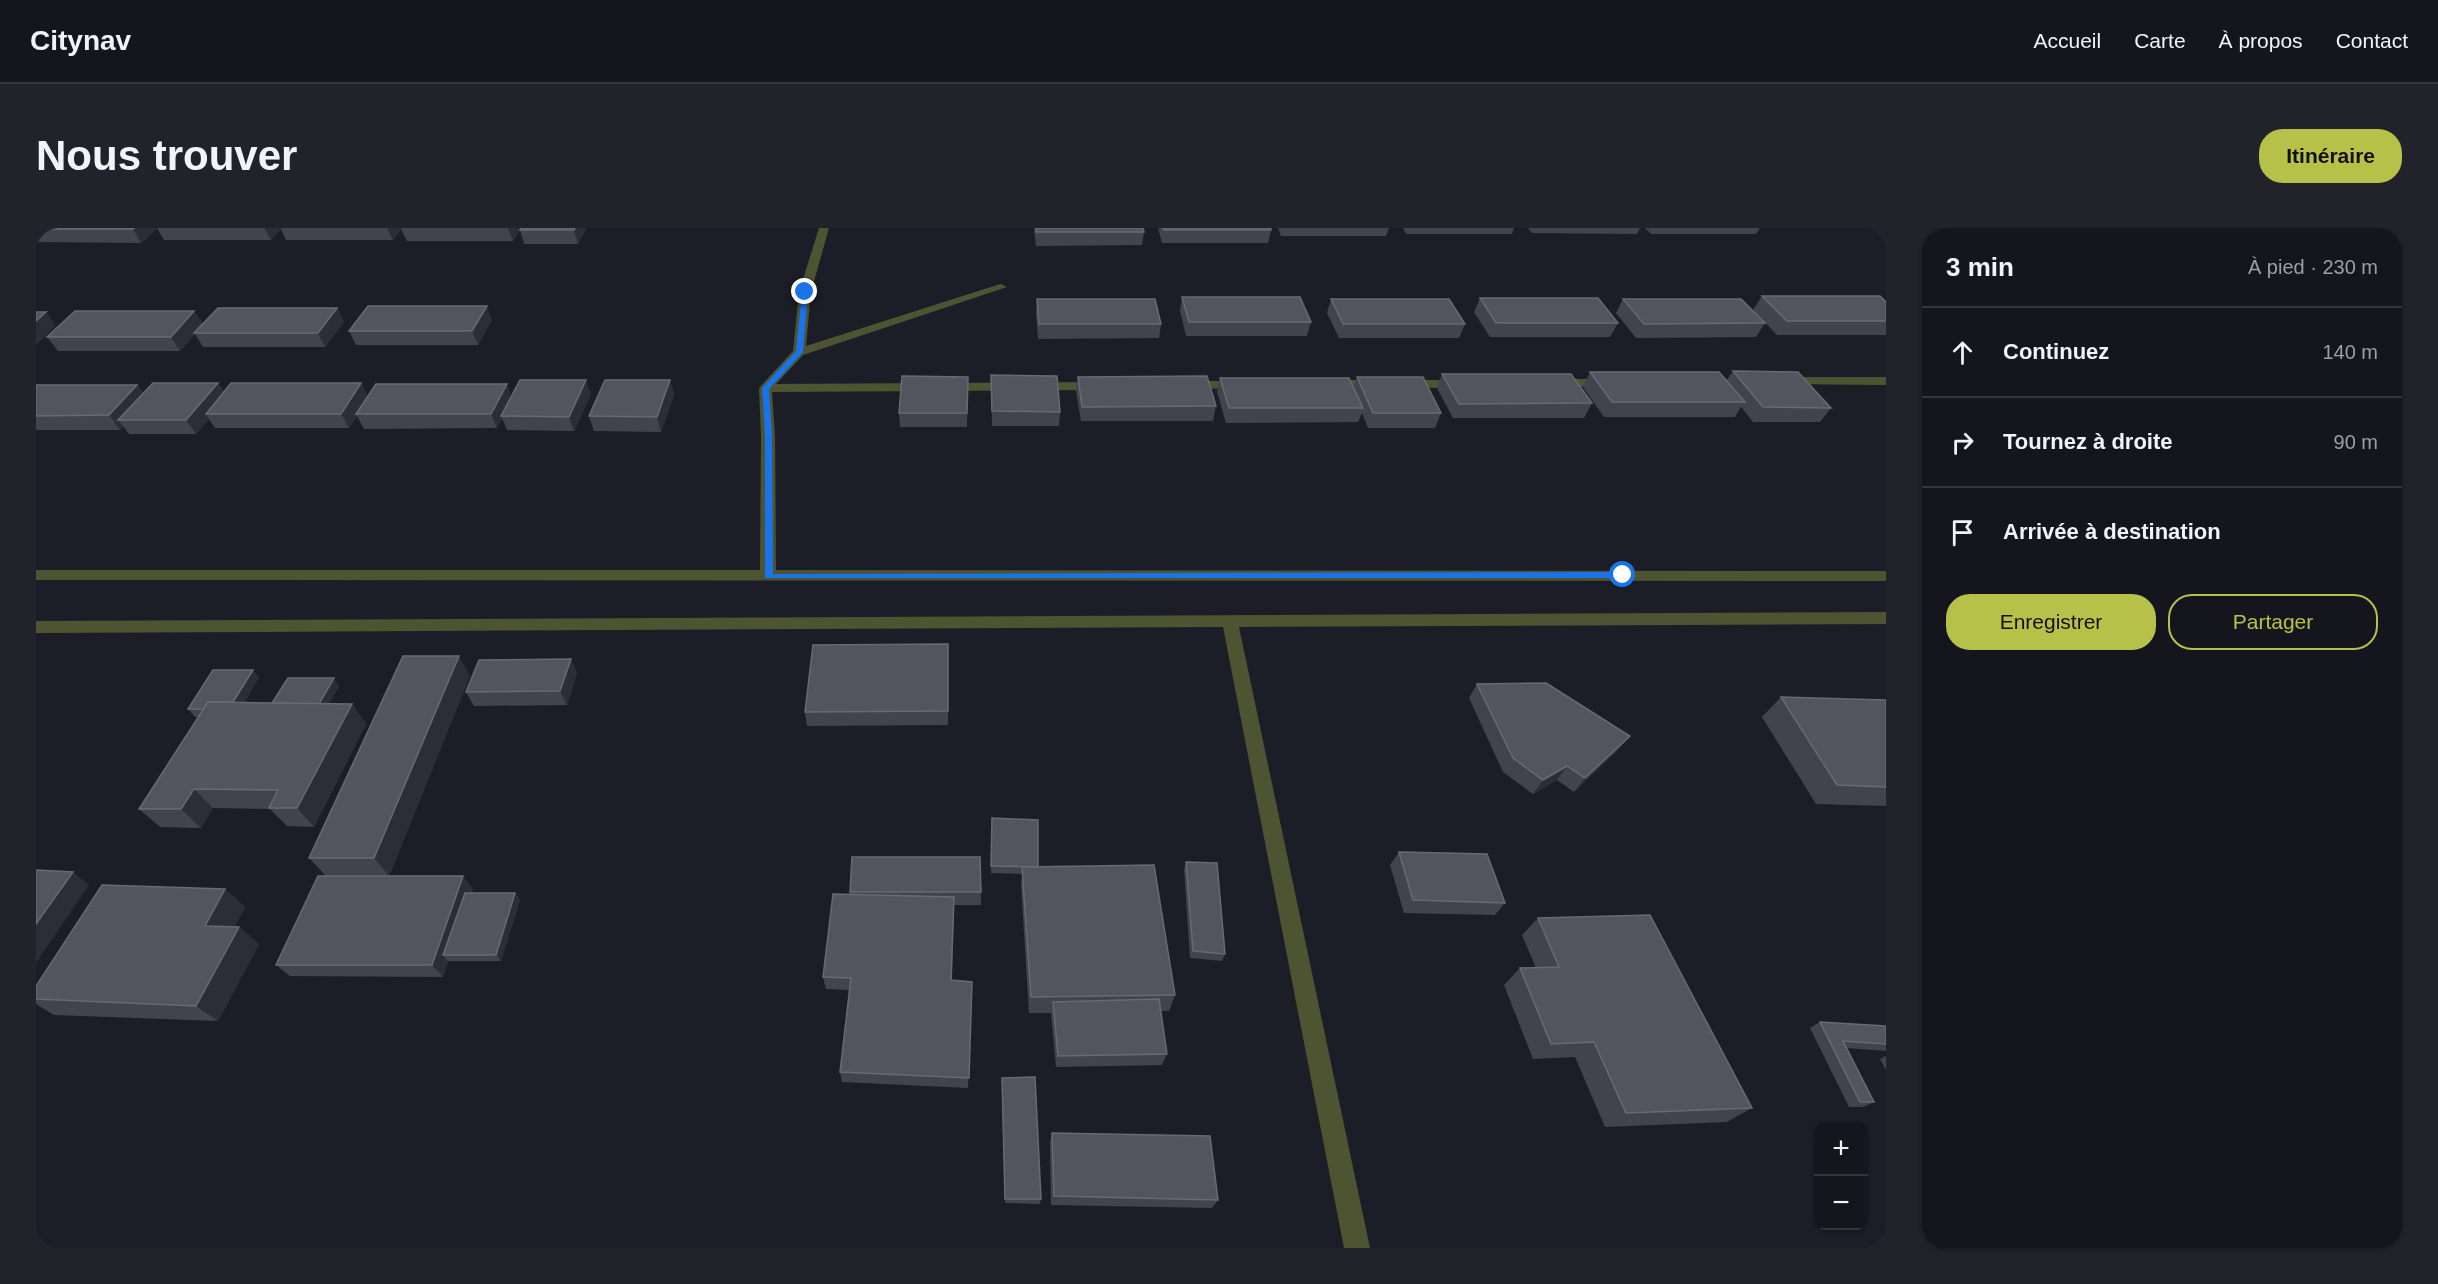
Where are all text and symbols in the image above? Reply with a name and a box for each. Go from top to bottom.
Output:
text: Citynav [30,25,131,56]
text: Accueil [2034,29,2101,52]
text: Carte [2134,29,2186,52]
text: À propos [2219,29,2303,52]
text: Contact [2336,29,2408,52]
button: Itinéraire [2259,129,2402,183]
text: Nous trouver [36,132,297,179]
text: 3 min [1946,252,2014,282]
text: À pied · 230 m [2248,256,2378,278]
route end [791,278,817,304]
icon: ahead [1946,336,1979,369]
text: Continuez [2003,339,2109,364]
text: 140 m [2322,341,2378,363]
icon: right [1946,426,1979,459]
text: Tournez à droite [2003,429,2173,454]
text: 90 m [2334,431,2378,453]
icon: arrive [1946,516,1979,549]
text: Arrivée à destination [2003,519,2221,544]
route start [1609,561,1635,587]
button: Enregistrer [1946,594,2156,650]
button: Partager [2168,594,2378,650]
map controls [1814,1122,1868,1230]
button: + [1814,1122,1868,1176]
button: − [1814,1176,1868,1230]

